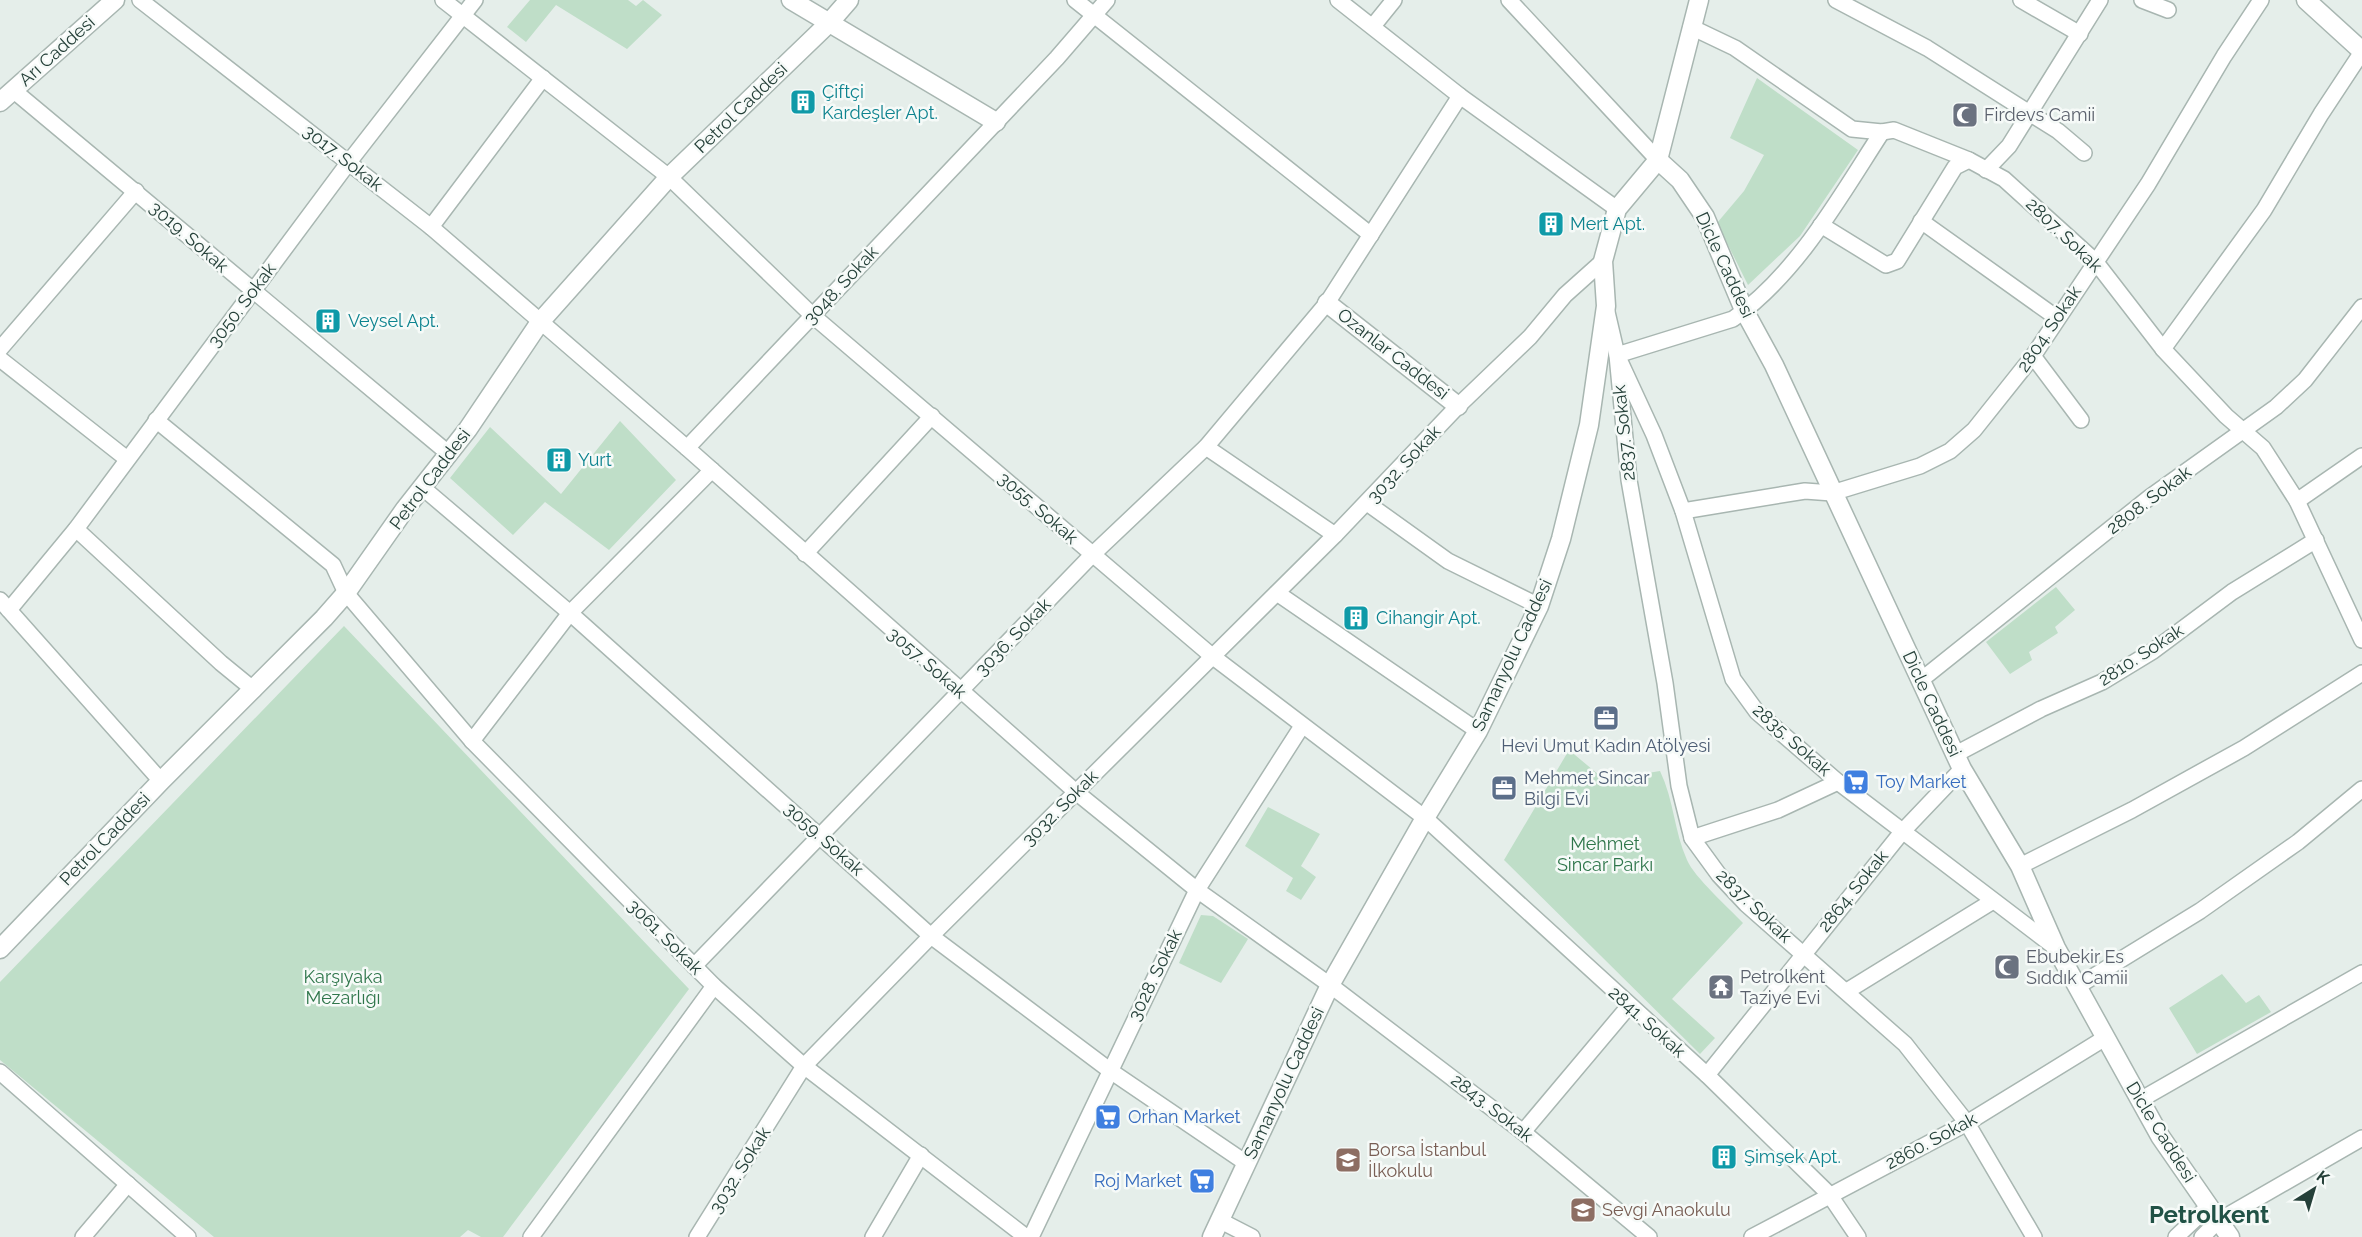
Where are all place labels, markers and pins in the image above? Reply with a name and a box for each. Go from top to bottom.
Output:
place label: Çiftçi Kardeşler Apt. [822,81,938,123]
building icon: Çiftçi Kardeşler Apt. [788,87,818,117]
mosque icon: Firdevs Camii [1950,100,1980,130]
place label: Firdevs Camii [1984,104,2095,125]
building icon: Mert Apt. [1536,209,1566,239]
place label: Mert Apt. [1570,213,1645,234]
building icon: Veysel Apt. [313,306,343,336]
place label: Veysel Apt. [348,310,439,331]
building icon: Yurt [544,445,574,475]
place label: Yurt [578,449,612,470]
building icon: Cihangir Apt. [1341,603,1371,633]
place label: Cihangir Apt. [1376,607,1481,628]
office icon: Hevi Umut Kadın Atölyesi [1591,703,1621,733]
place label: Hevi Umut Kadın Atölyesi [1501,735,1711,756]
place label: Mehmet Sincar Bilgi Evi [1524,767,1650,809]
supermarket icon: Toy Market [1841,767,1871,797]
place label: Toy Market [1876,771,1967,792]
office icon: Mehmet Sincar Bilgi Evi [1489,773,1519,803]
place label: Ebubekir Es Sıddık Camii [2026,946,2128,988]
mosque icon: Ebubekir Es Sıddık Camii [1992,952,2022,982]
place label: Petrolkent Taziye Evi [1740,966,1825,1008]
temple icon: Petrolkent Taziye Evi [1706,972,1736,1002]
supermarket icon: Orhan Market [1093,1102,1123,1132]
place label: Orhan Market [1128,1106,1241,1127]
place label: Borsa İstanbul İlkokulu [1368,1139,1486,1181]
building icon: Şimşek Apt. [1709,1142,1739,1172]
school or university icon: Borsa İstanbul İlkokulu [1333,1145,1363,1175]
place label: Şimşek Apt. [1744,1146,1841,1167]
supermarket icon: Roj Market [1187,1166,1217,1196]
place label: Roj Market [1094,1170,1182,1191]
school or university icon: Sevgi Anaokulu [1568,1195,1598,1225]
place label: Sevgi Anaokulu [1602,1199,1731,1220]

